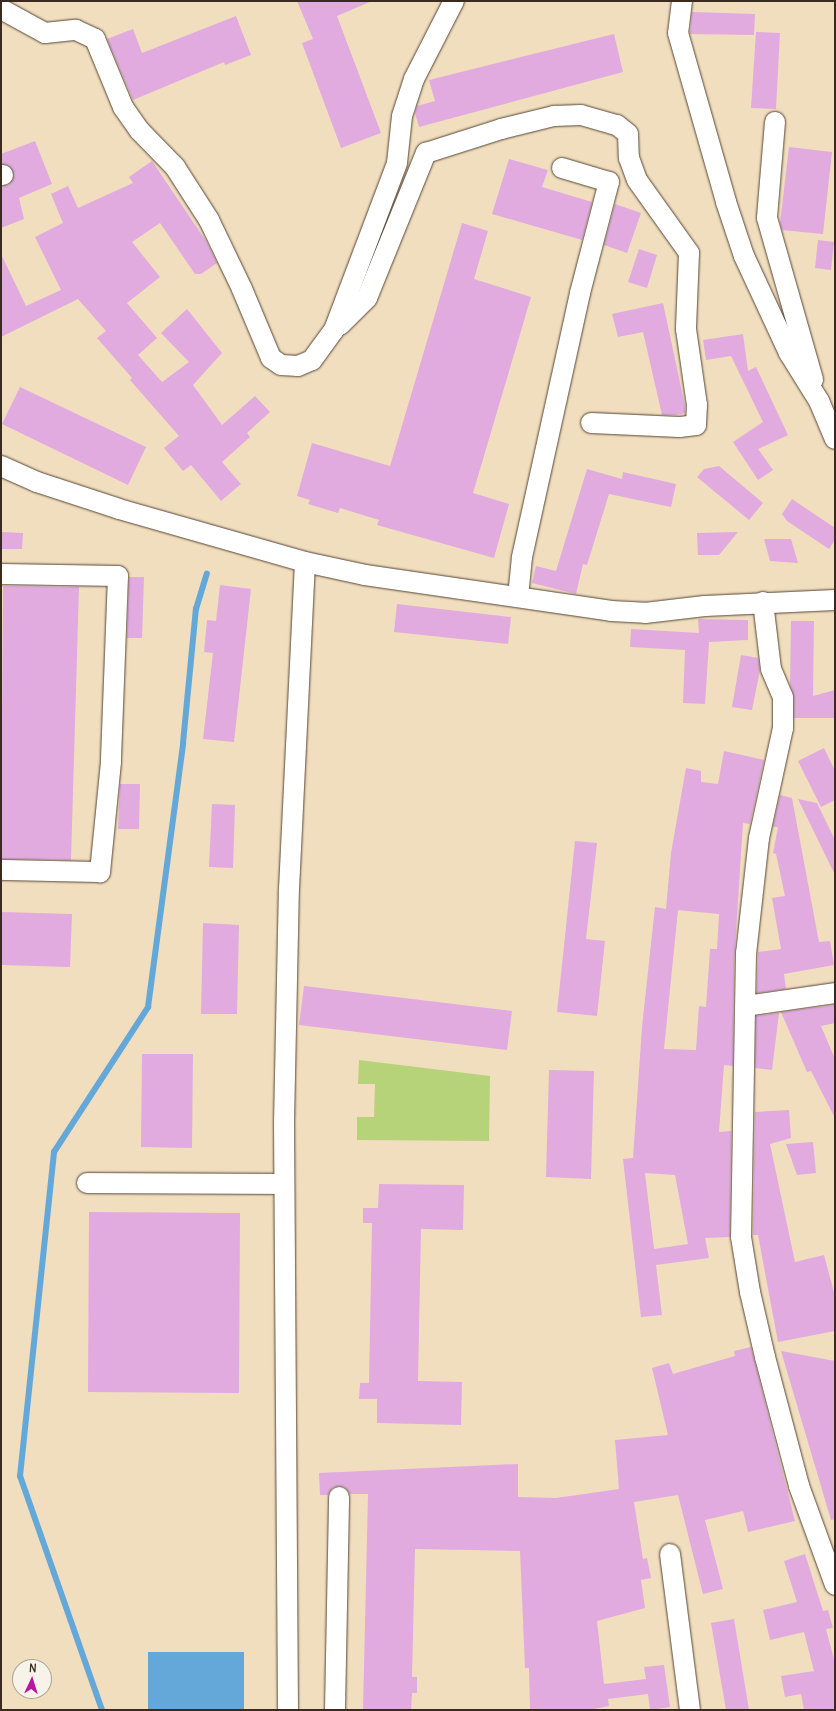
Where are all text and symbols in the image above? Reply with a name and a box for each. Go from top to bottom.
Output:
north arrow [12,1659,52,1699]
text: N [28,1661,37,1675]

